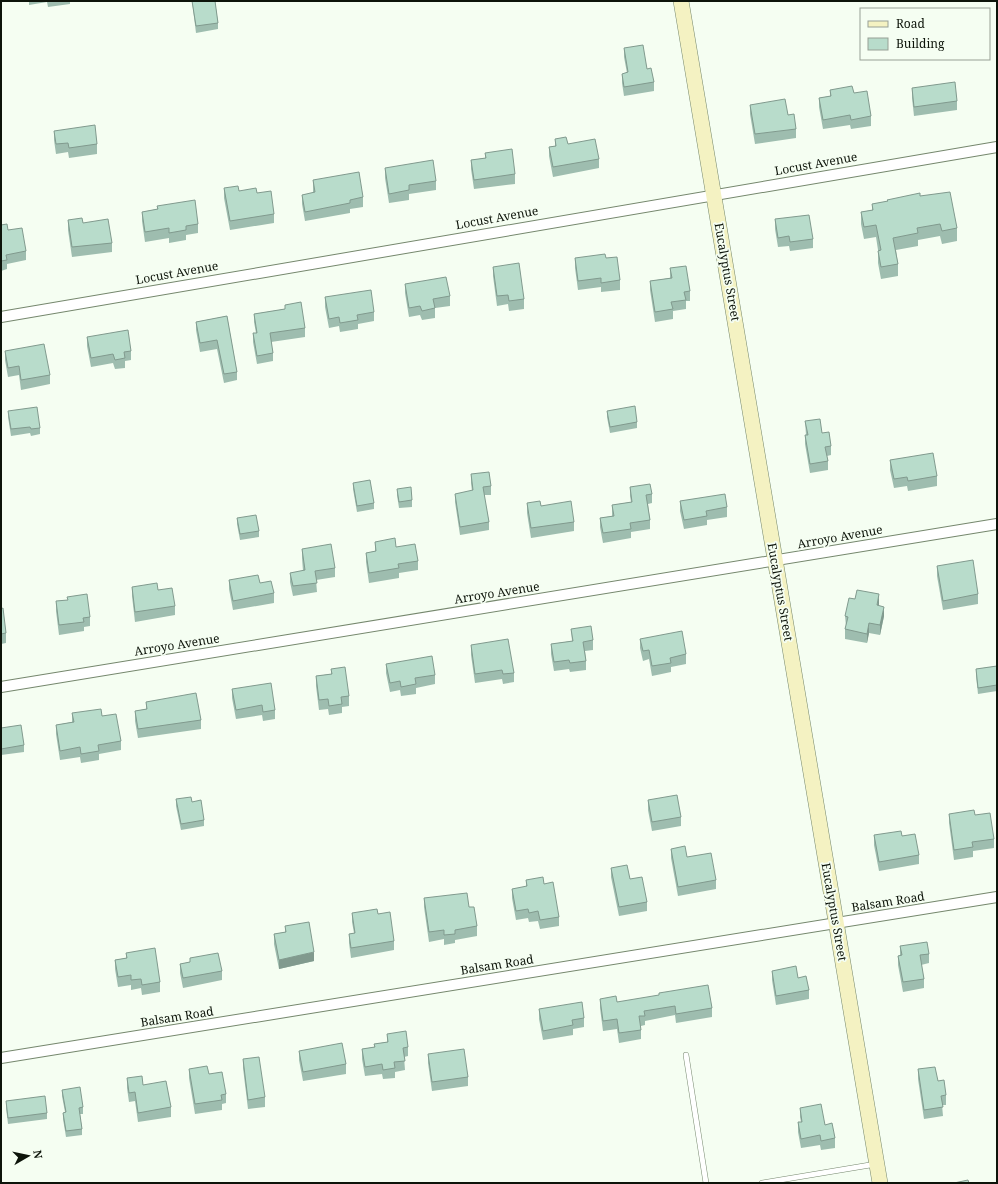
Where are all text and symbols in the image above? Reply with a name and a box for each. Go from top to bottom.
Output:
legend [860,8,990,60]
text: Road [896,15,926,32]
text: Building [896,35,945,52]
street label: Locust Avenue [773,148,859,179]
street label: Locust Avenue [454,202,540,233]
street label: Eucalyptus Street [710,221,744,322]
street label: Locust Avenue [134,257,220,288]
street label: Arroyo Avenue [796,521,884,552]
street label: Eucalyptus Street [763,541,797,642]
street label: Arroyo Avenue [453,577,541,608]
street label: Arroyo Avenue [133,629,221,660]
street label: Eucalyptus Street [817,861,851,962]
street label: Balsam Road [850,887,926,916]
street label: Balsam Road [459,950,535,979]
street label: Balsam Road [139,1002,215,1031]
north arrow [8,1136,48,1176]
text: N [30,1149,47,1160]

